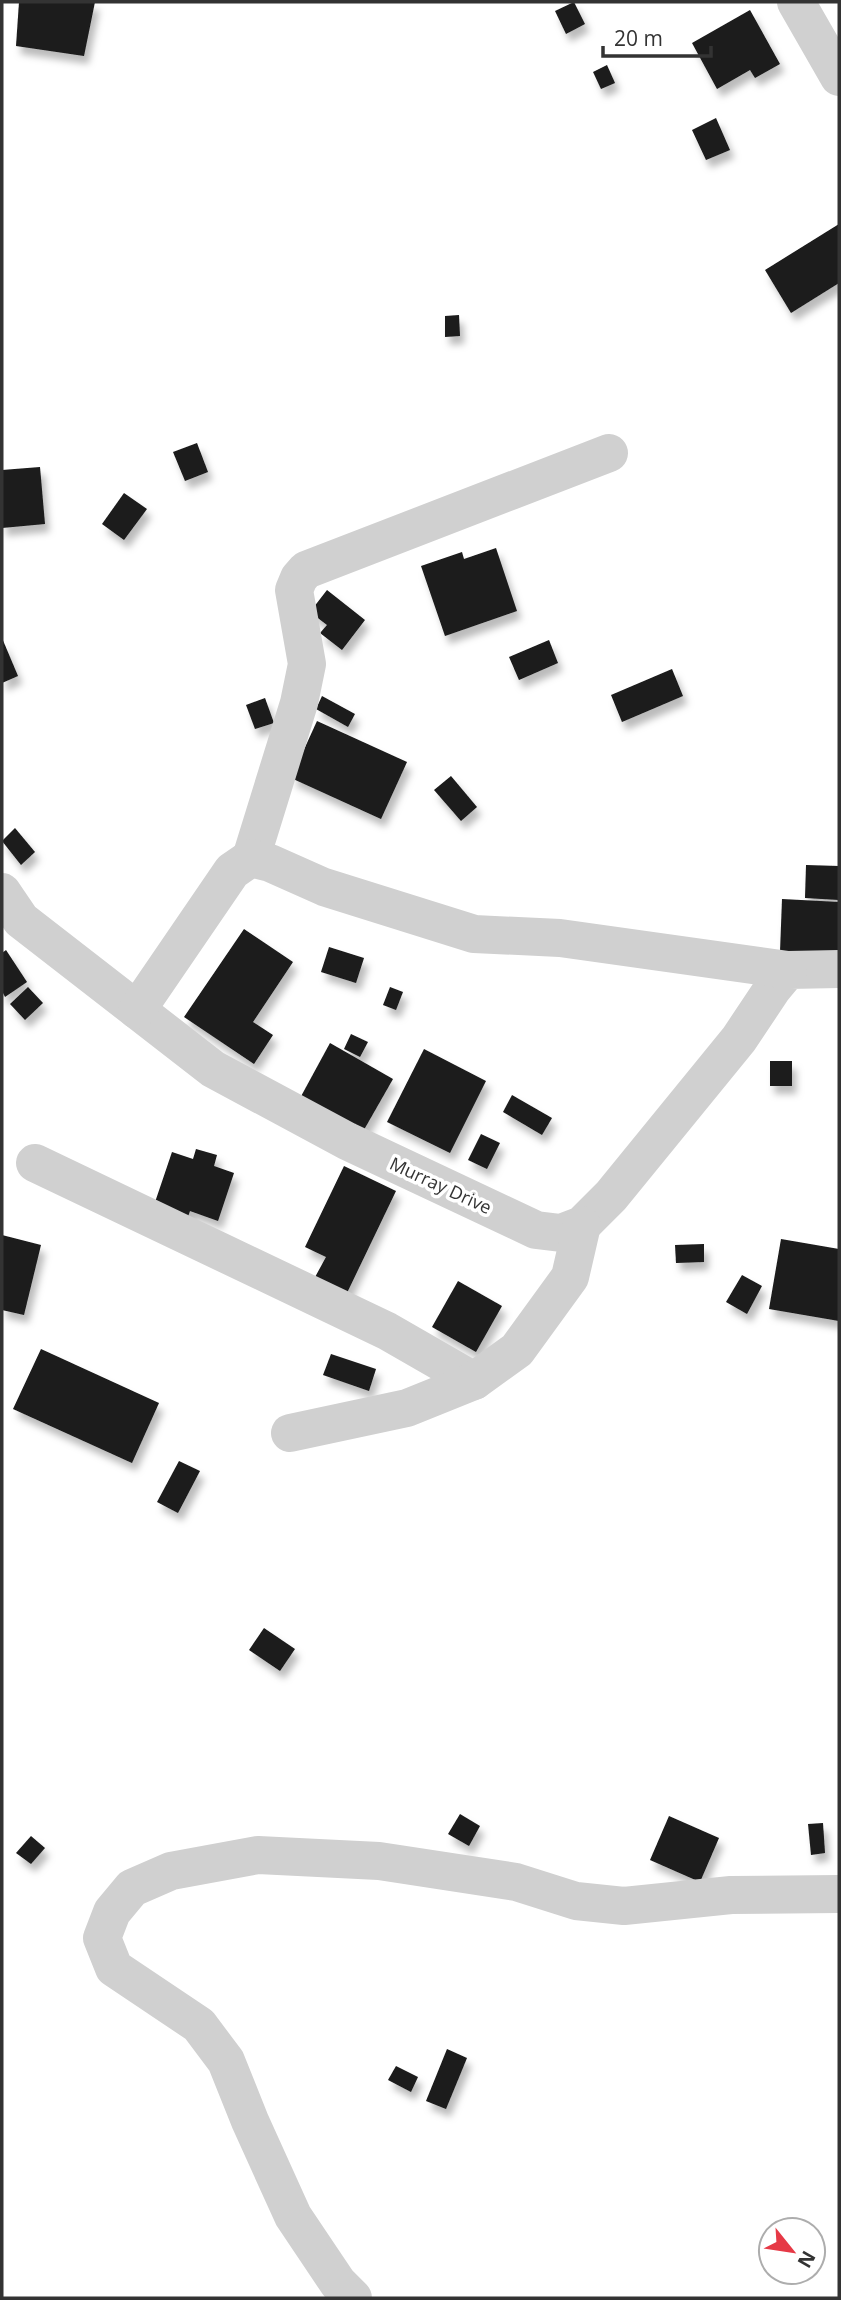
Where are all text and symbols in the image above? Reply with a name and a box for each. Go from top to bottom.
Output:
scale bar [603,14,712,58]
text: 20 m [614,24,663,52]
street label: Murray Drive [386,1151,496,1219]
north arrow [757,2216,827,2286]
text: N [792,2246,822,2273]

